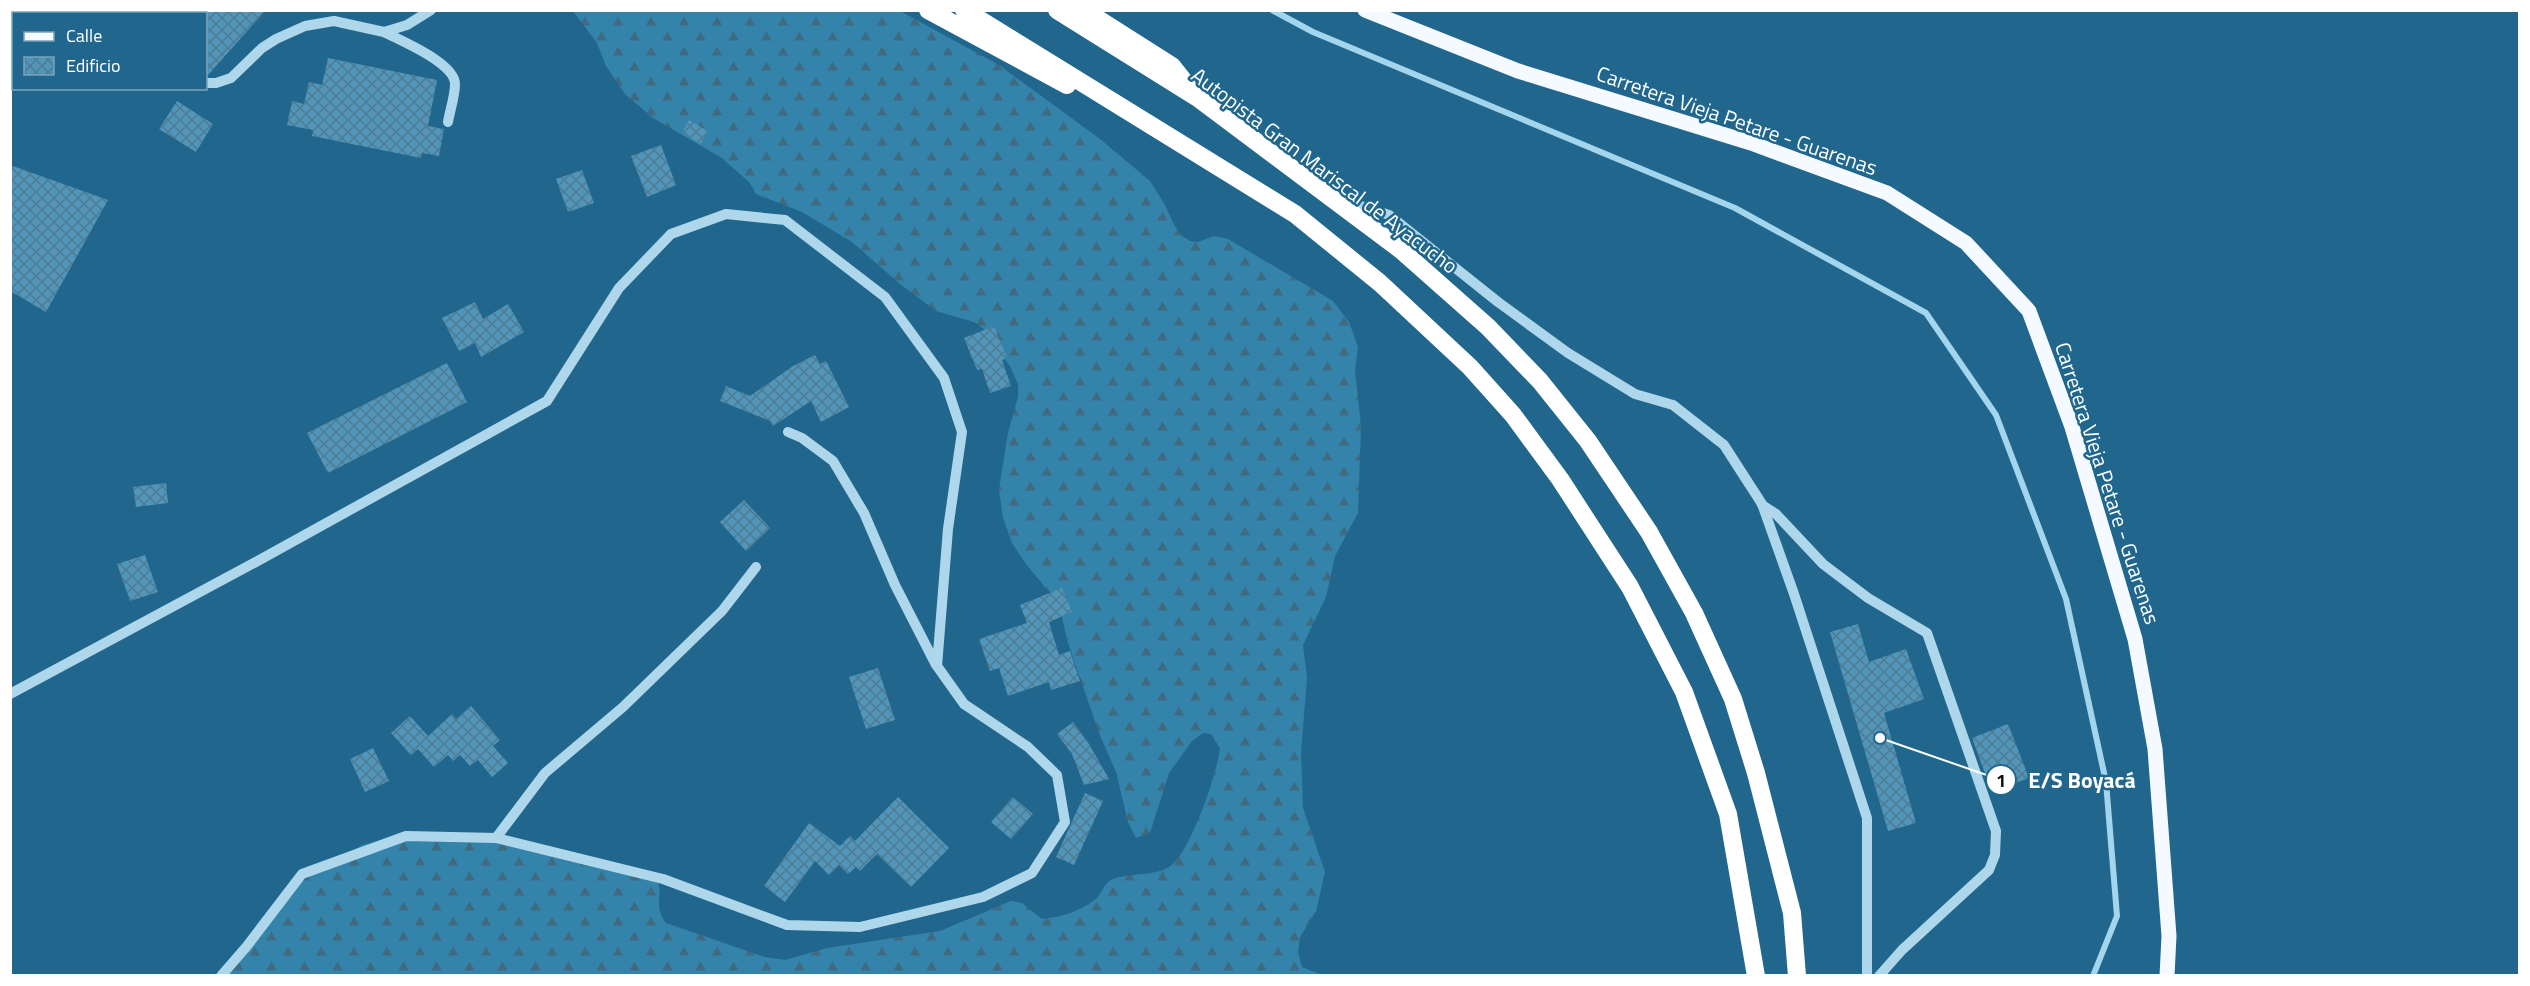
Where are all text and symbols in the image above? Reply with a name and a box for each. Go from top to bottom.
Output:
legend [12,12,207,90]
text: Calle [66,22,102,49]
text: Edificio [66,52,120,79]
street label: Carretera Vieja Petare - Guarenas [1592,57,1882,183]
street label: Autopista Gran Mariscal de Ayacucho [1185,59,1465,281]
street label: Carretera Vieja Petare - Guarenas [2047,338,2169,628]
callout: E/S Boyacá [1986,760,2147,800]
text: E/S Boyacá [2028,763,2136,797]
text: 1 [1996,767,2006,794]

